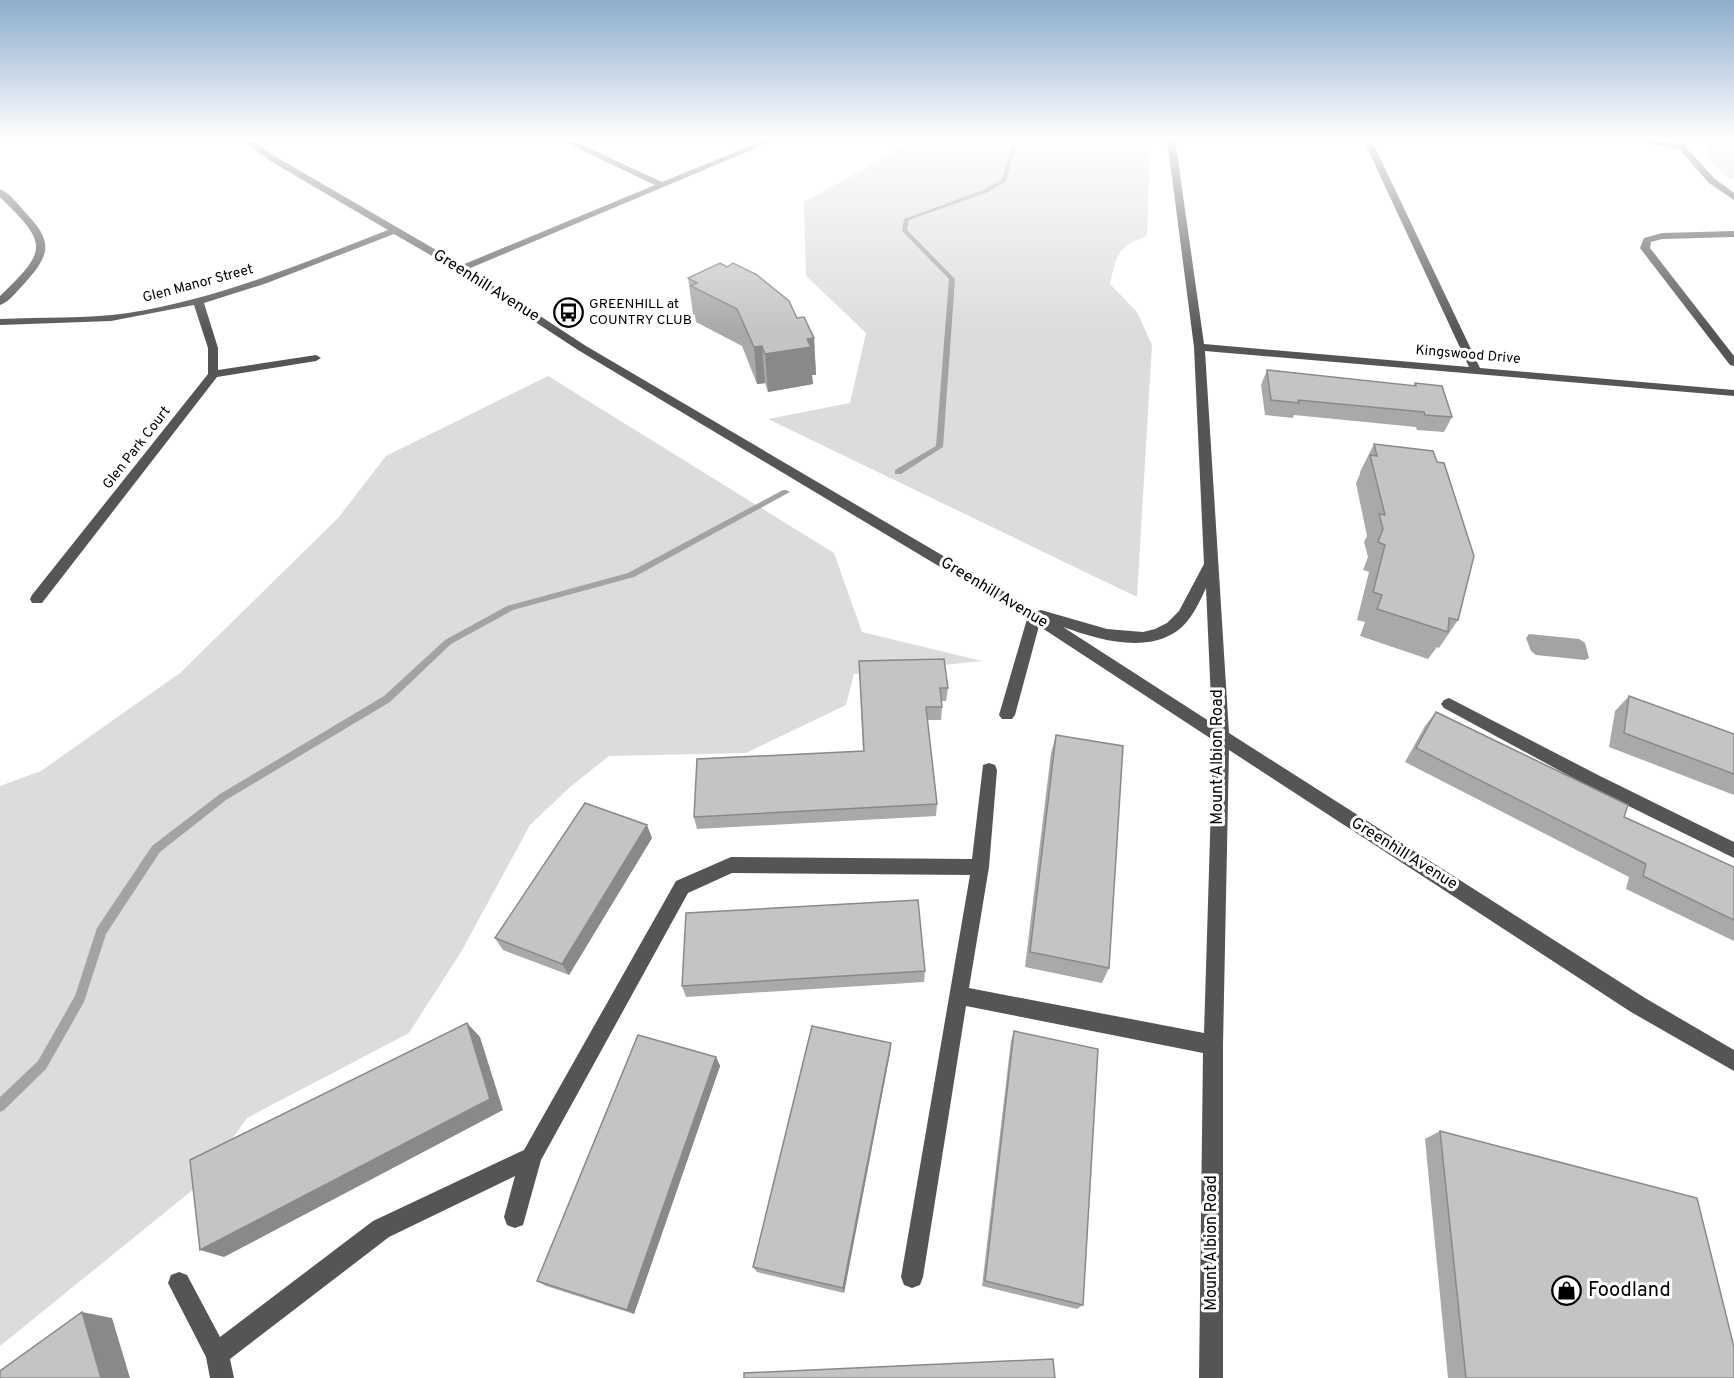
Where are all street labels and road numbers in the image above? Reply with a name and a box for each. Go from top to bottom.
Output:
street label: Greenhill Avenue [429,245,543,327]
street label: Glen Manor Street [141,261,255,307]
street label: Kingswood Drive [1415,342,1521,368]
street label: Glen Park Court [99,403,175,493]
street label: Greenhill Avenue [937,553,1051,633]
street label: Mount Albion Road [1208,689,1228,825]
street label: Greenhill Avenue [1347,813,1461,895]
street label: Mount Albion Road [1202,1175,1222,1311]

